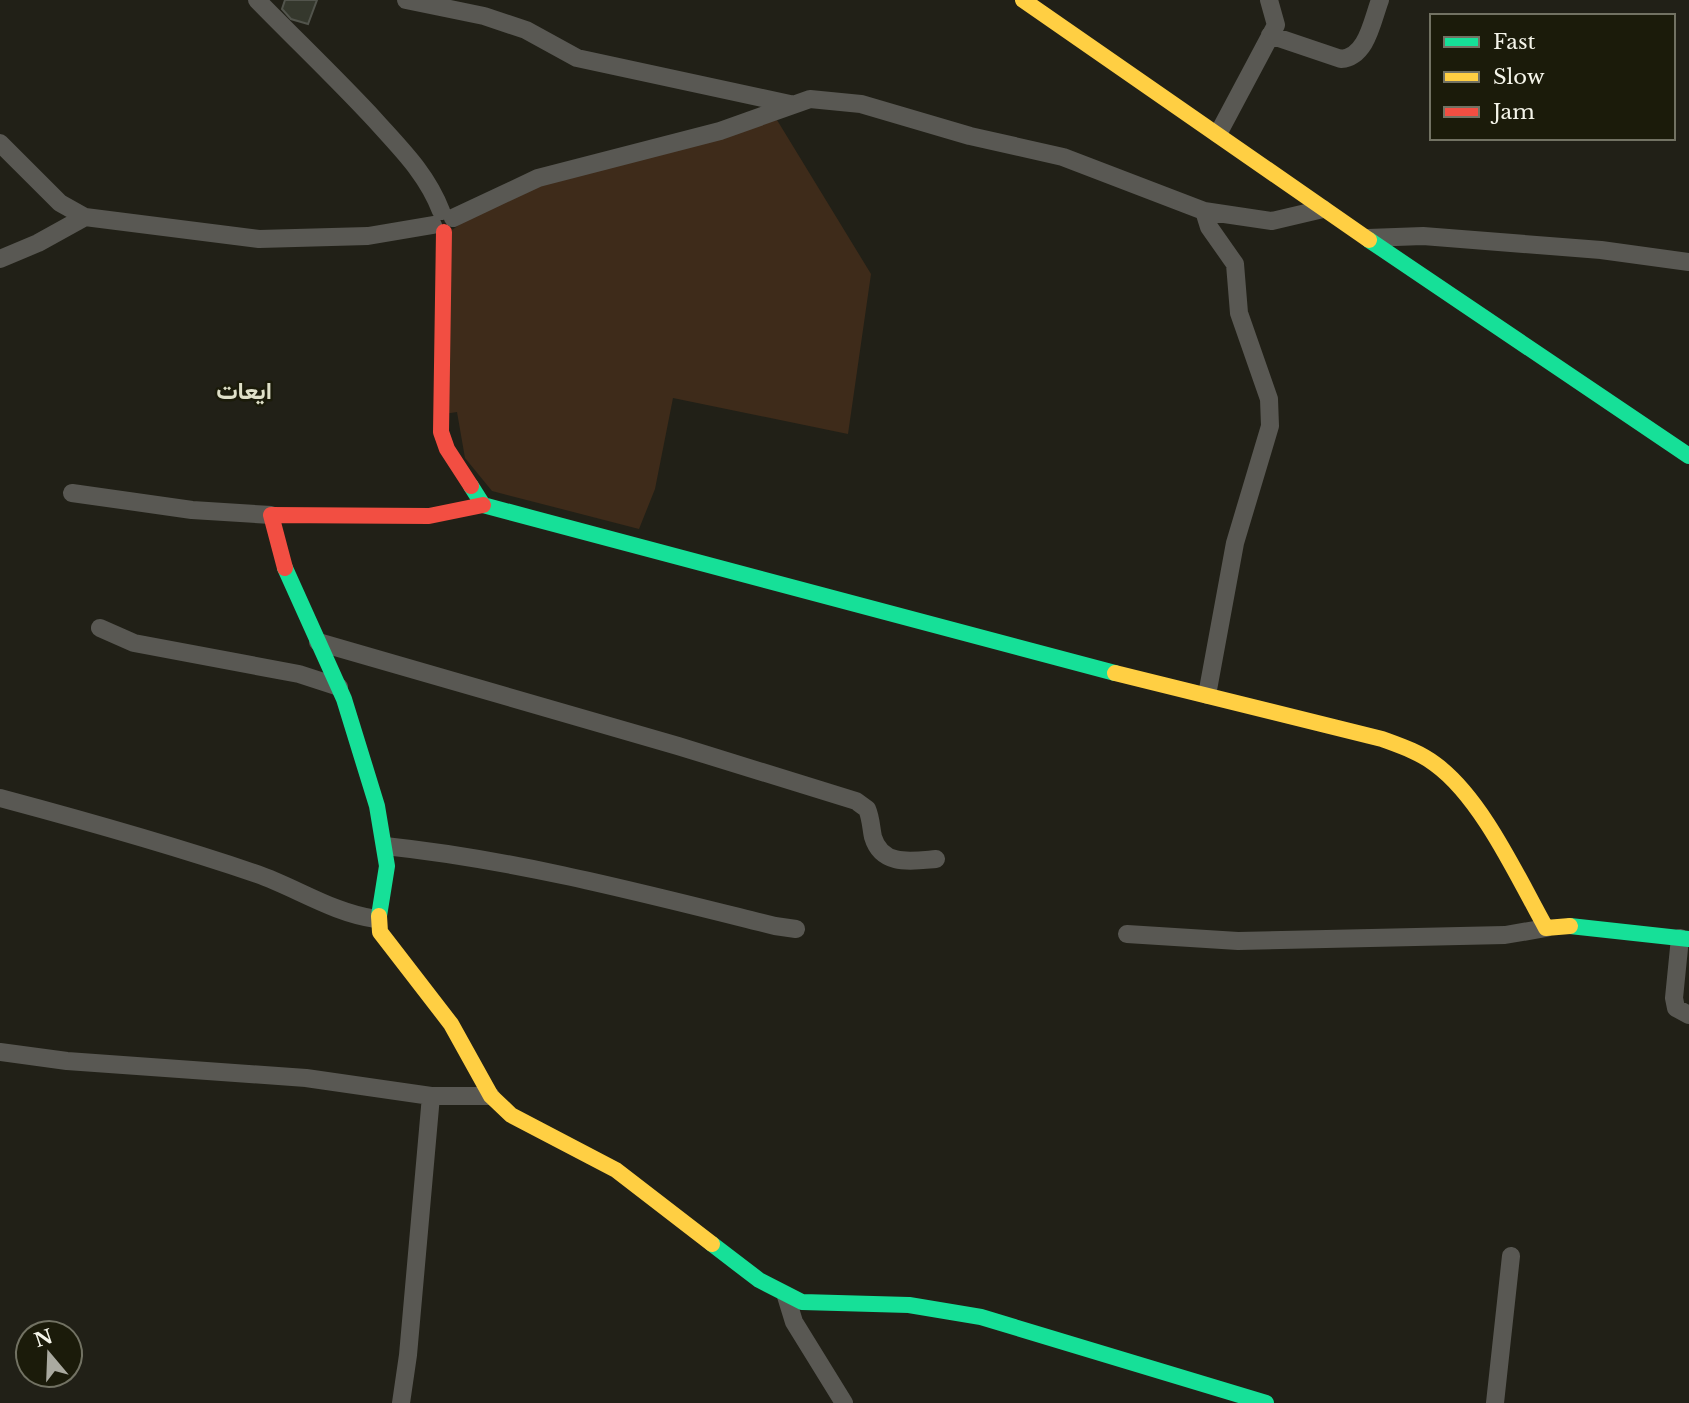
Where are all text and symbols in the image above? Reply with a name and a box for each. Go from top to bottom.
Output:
legend [1430,14,1675,140]
text: Fast [1493,29,1535,55]
text: Slow [1493,64,1545,90]
text: Jam [1490,99,1535,125]
district label: ايعات [216,376,272,405]
north arrow [14,1319,84,1389]
text: N [31,1325,56,1352]

